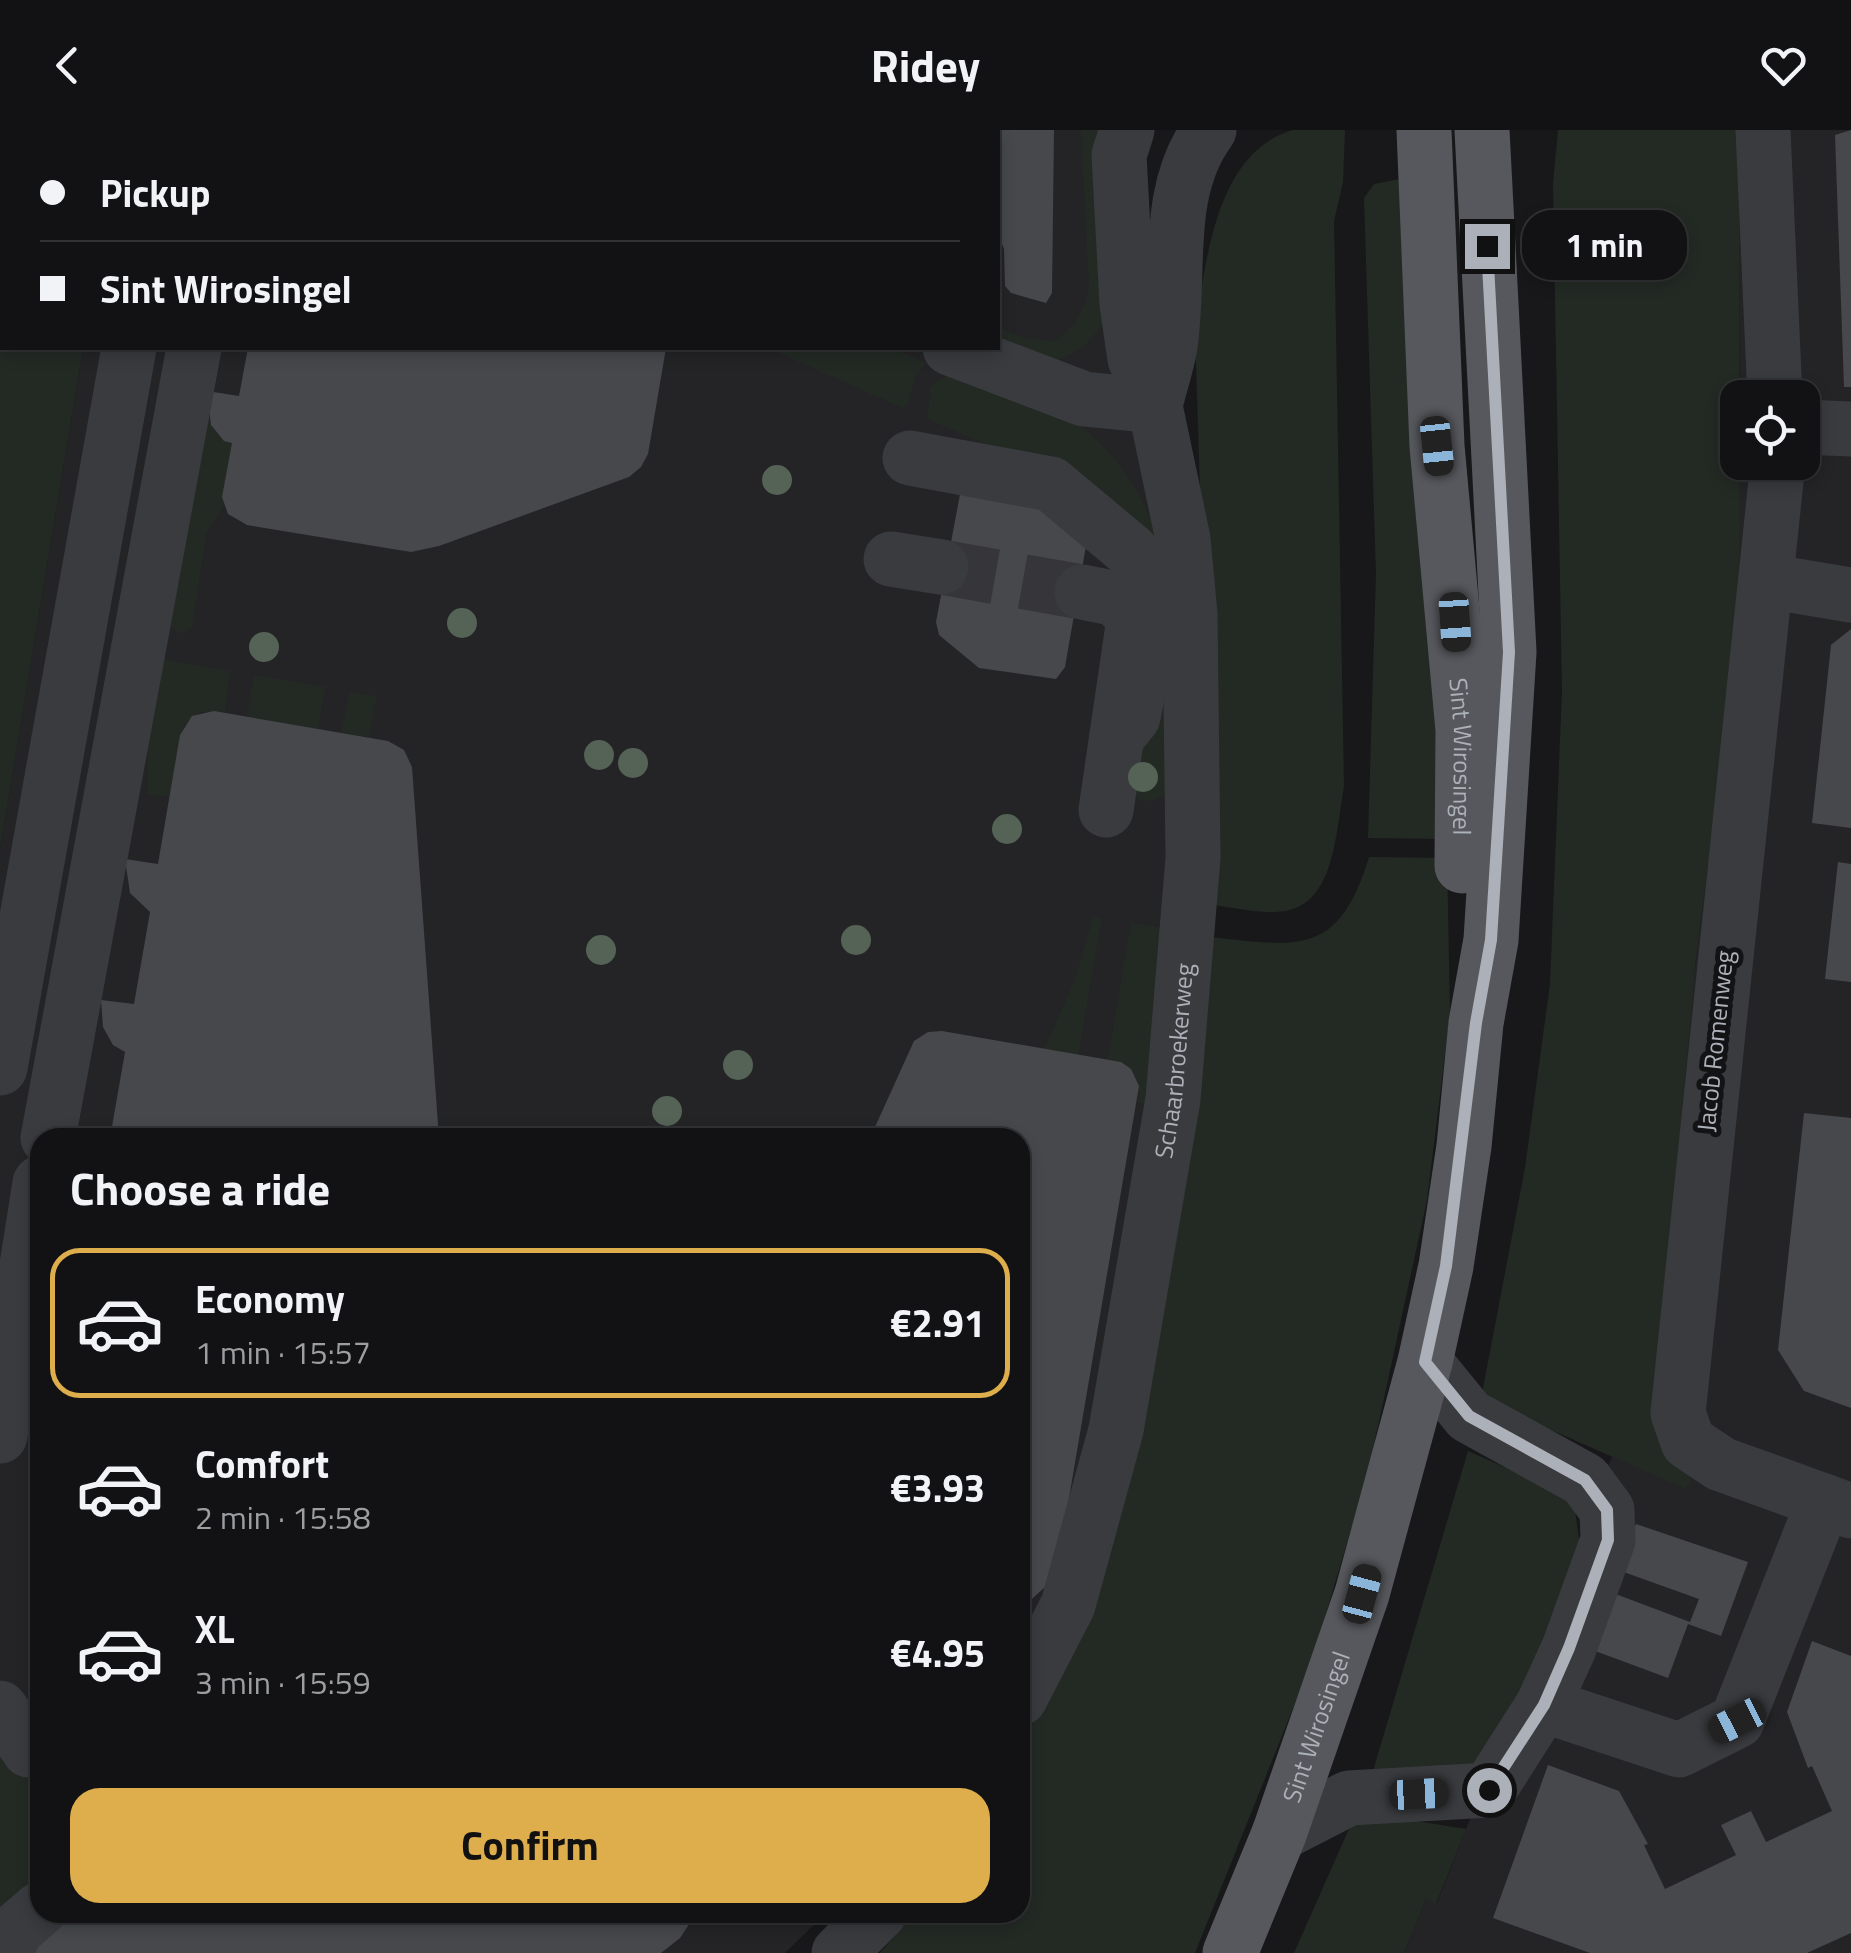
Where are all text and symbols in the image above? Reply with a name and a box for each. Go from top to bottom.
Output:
text: Ridey [871,31,980,99]
icon: back [40,38,95,93]
icon: heart [1756,38,1811,93]
text: Pickup [100,164,210,222]
callout: 1 min [1522,211,1687,281]
text: 1 min [1566,221,1643,269]
route end [1465,224,1510,269]
text: Sint Wirosingel [100,260,352,318]
map controls [1720,380,1820,480]
button: locate [1720,380,1820,480]
car [1419,415,1455,477]
car [1438,591,1472,653]
street label: Sint Wirosingel [1439,676,1482,836]
street label: Jacob Romenweg [1687,948,1743,1133]
street label: Schaarbroekerweg [1144,962,1203,1162]
text: Choose a ride [70,1154,330,1222]
text: Economy [195,1270,345,1328]
icon: car [75,1278,165,1368]
text: €2.91 [890,1294,985,1352]
text: 1 min · 15:57 [195,1328,371,1376]
text: Comfort [195,1435,329,1493]
icon: car [75,1443,165,1533]
text: €3.93 [890,1459,985,1517]
text: 2 min · 15:58 [195,1493,371,1541]
car [1340,1561,1384,1627]
text: XL [195,1600,235,1658]
icon: car [75,1608,165,1698]
text: €4.95 [890,1624,985,1682]
street label: Sint Wirosingel [1272,1646,1360,1808]
text: 3 min · 15:59 [195,1658,371,1706]
car [1703,1694,1771,1748]
route start [1467,1768,1512,1813]
car [1388,1777,1450,1811]
button: Confirm [70,1788,990,1903]

